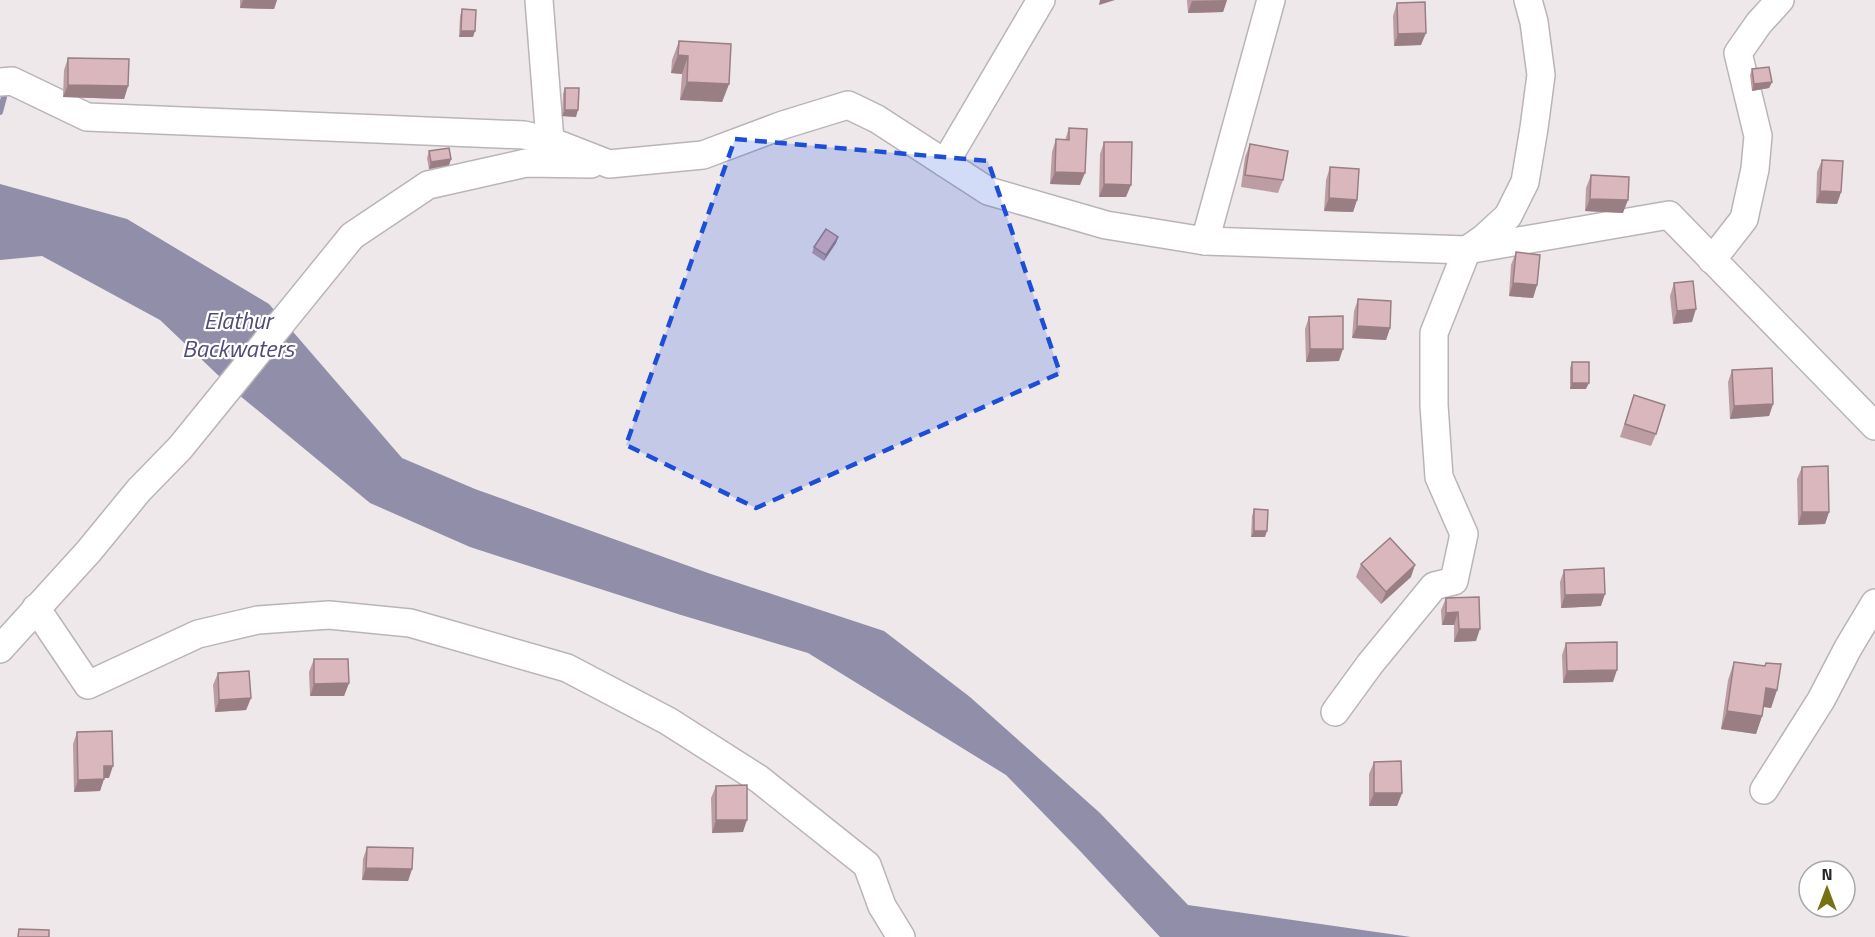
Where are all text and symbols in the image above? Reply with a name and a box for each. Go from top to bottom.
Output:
water label: Elathur Backwaters [182,302,296,366]
north arrow [1797,859,1857,919]
text: N [1821,862,1833,886]

